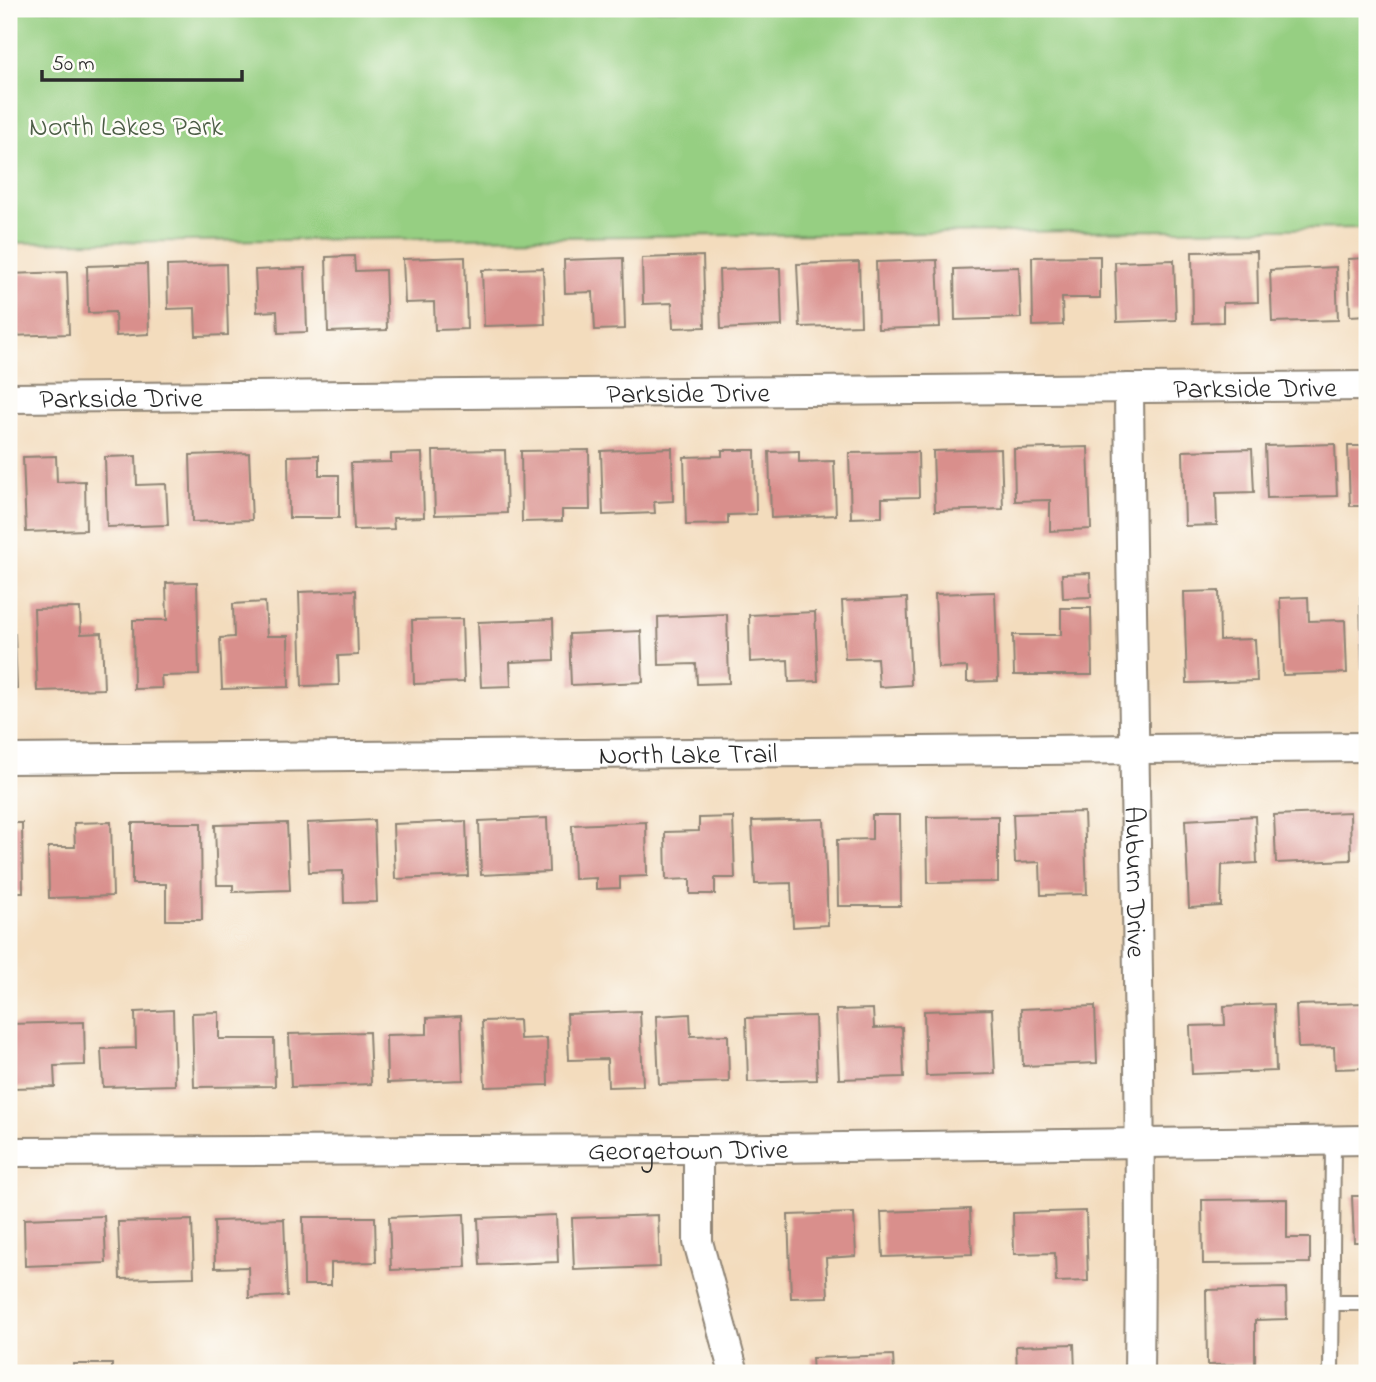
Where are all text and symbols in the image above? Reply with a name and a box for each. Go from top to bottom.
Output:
scale bar [42,38,242,82]
text: 50 m [52,50,95,80]
park label: North Lakes Park [29,108,224,149]
street label: Parkside Drive [1173,369,1337,412]
street label: Parkside Drive [606,374,771,417]
street label: Parkside Drive [39,379,204,422]
street label: North Lake Trail [598,735,778,778]
street label: Auburn Drive [1111,806,1155,959]
street label: Georgetown Drive [588,1131,789,1173]

